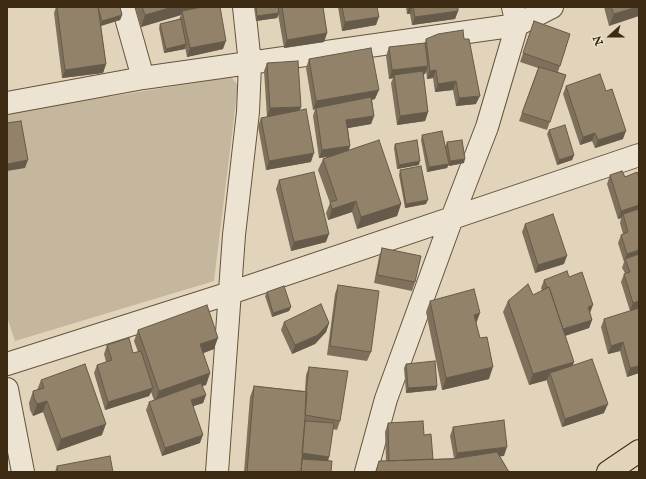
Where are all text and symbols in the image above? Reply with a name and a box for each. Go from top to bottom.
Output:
north arrow [590,16,630,56]
text: N [591,33,607,47]

